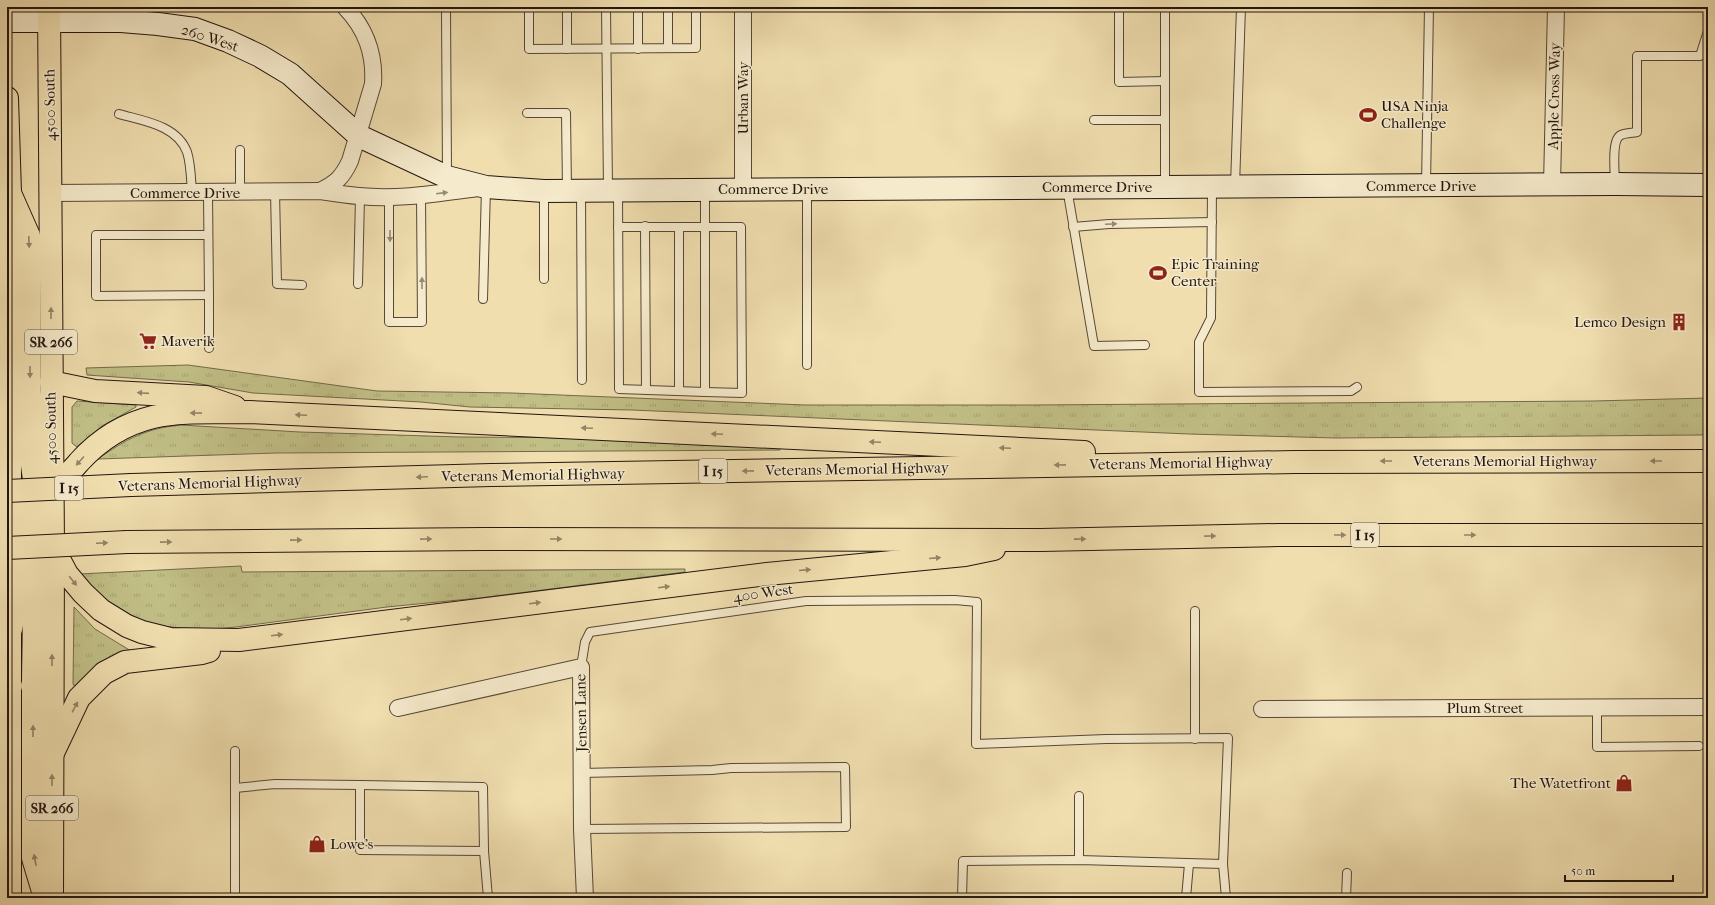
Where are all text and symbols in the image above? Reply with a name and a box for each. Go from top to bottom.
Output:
street label: 260 West [179,20,242,56]
street label: Apple Cross Way [1544,41,1564,151]
street label: Urban Way [734,60,752,135]
street label: 4500 South [40,68,60,141]
place label: USA Ninja Challenge [1381,97,1449,132]
sports icon: USA Ninja Challenge [1358,105,1378,125]
street label: Commerce Drive [1366,177,1477,195]
street label: Commerce Drive [1042,178,1153,196]
street label: Commerce Drive [718,180,829,198]
street label: Commerce Drive [130,184,241,202]
one-way arrow [436,190,448,196]
one-way arrow [1105,221,1118,227]
one-way arrow [387,230,393,243]
one-way arrow [26,236,32,249]
place label: Epic Training Center [1171,255,1260,290]
sports icon: Epic Training Center [1148,263,1168,283]
one-way arrow [419,276,425,289]
one-way arrow [48,306,54,319]
building icon: Lemco Design [1669,312,1689,332]
place label: Lemco Design [1574,313,1666,331]
road number: SR 266 [25,330,77,354]
supermarket icon: Maverik [138,331,158,351]
place label: Maverik [161,332,215,350]
one-way arrow [27,366,33,379]
one-way arrow [137,390,149,397]
street label: 4500 South [41,391,61,464]
one-way arrow [189,410,202,416]
one-way arrow [295,411,307,418]
one-way arrow [581,425,593,432]
one-way arrow [711,431,723,438]
one-way arrow [869,438,881,445]
one-way arrow [998,445,1011,451]
street label: Veterans Memorial Highway [1088,452,1274,474]
street label: Veterans Memorial Highway [1412,452,1598,470]
one-way arrow [76,455,85,466]
street label: Veterans Memorial Highway [764,458,950,480]
one-way arrow [1379,458,1392,464]
one-way arrow [1649,458,1662,464]
road number: I 15 [699,459,727,483]
one-way arrow [1054,462,1066,469]
street label: Veterans Memorial Highway [440,464,626,486]
one-way arrow [741,468,754,474]
street label: Veterans Memorial Highway [117,471,303,495]
one-way arrow [415,474,428,480]
road number: I 15 [55,476,83,500]
road number: I 15 [1351,523,1379,547]
one-way arrow [1334,532,1347,538]
one-way arrow [1464,532,1477,538]
one-way arrow [1204,533,1216,540]
one-way arrow [420,536,433,542]
one-way arrow [550,536,563,542]
one-way arrow [1074,536,1087,542]
one-way arrow [290,537,303,543]
one-way arrow [160,539,173,545]
one-way arrow [96,540,108,547]
one-way arrow [929,555,941,561]
one-way arrow [799,567,811,574]
one-way arrow [68,576,77,586]
street label: 400 West [732,580,795,606]
one-way arrow [658,584,670,591]
one-way arrow [529,600,541,607]
one-way arrow [400,616,412,623]
one-way arrow [271,632,283,638]
one-way arrow [49,653,55,666]
street label: Jensen Lane [571,673,591,753]
street label: Plum Street [1447,699,1524,717]
one-way arrow [71,701,78,713]
one-way arrow [30,724,36,737]
one-way arrow [49,773,55,786]
shop icon: The Watetfront [1614,773,1634,793]
place label: The Watetfront [1510,774,1612,792]
road number: SR 266 [26,796,78,820]
shop icon: Lowe's [307,834,327,854]
place label: Lowe's [330,835,374,853]
one-way arrow [31,854,37,867]
scale bar [1565,857,1673,883]
text: 50 m [1571,864,1595,878]

